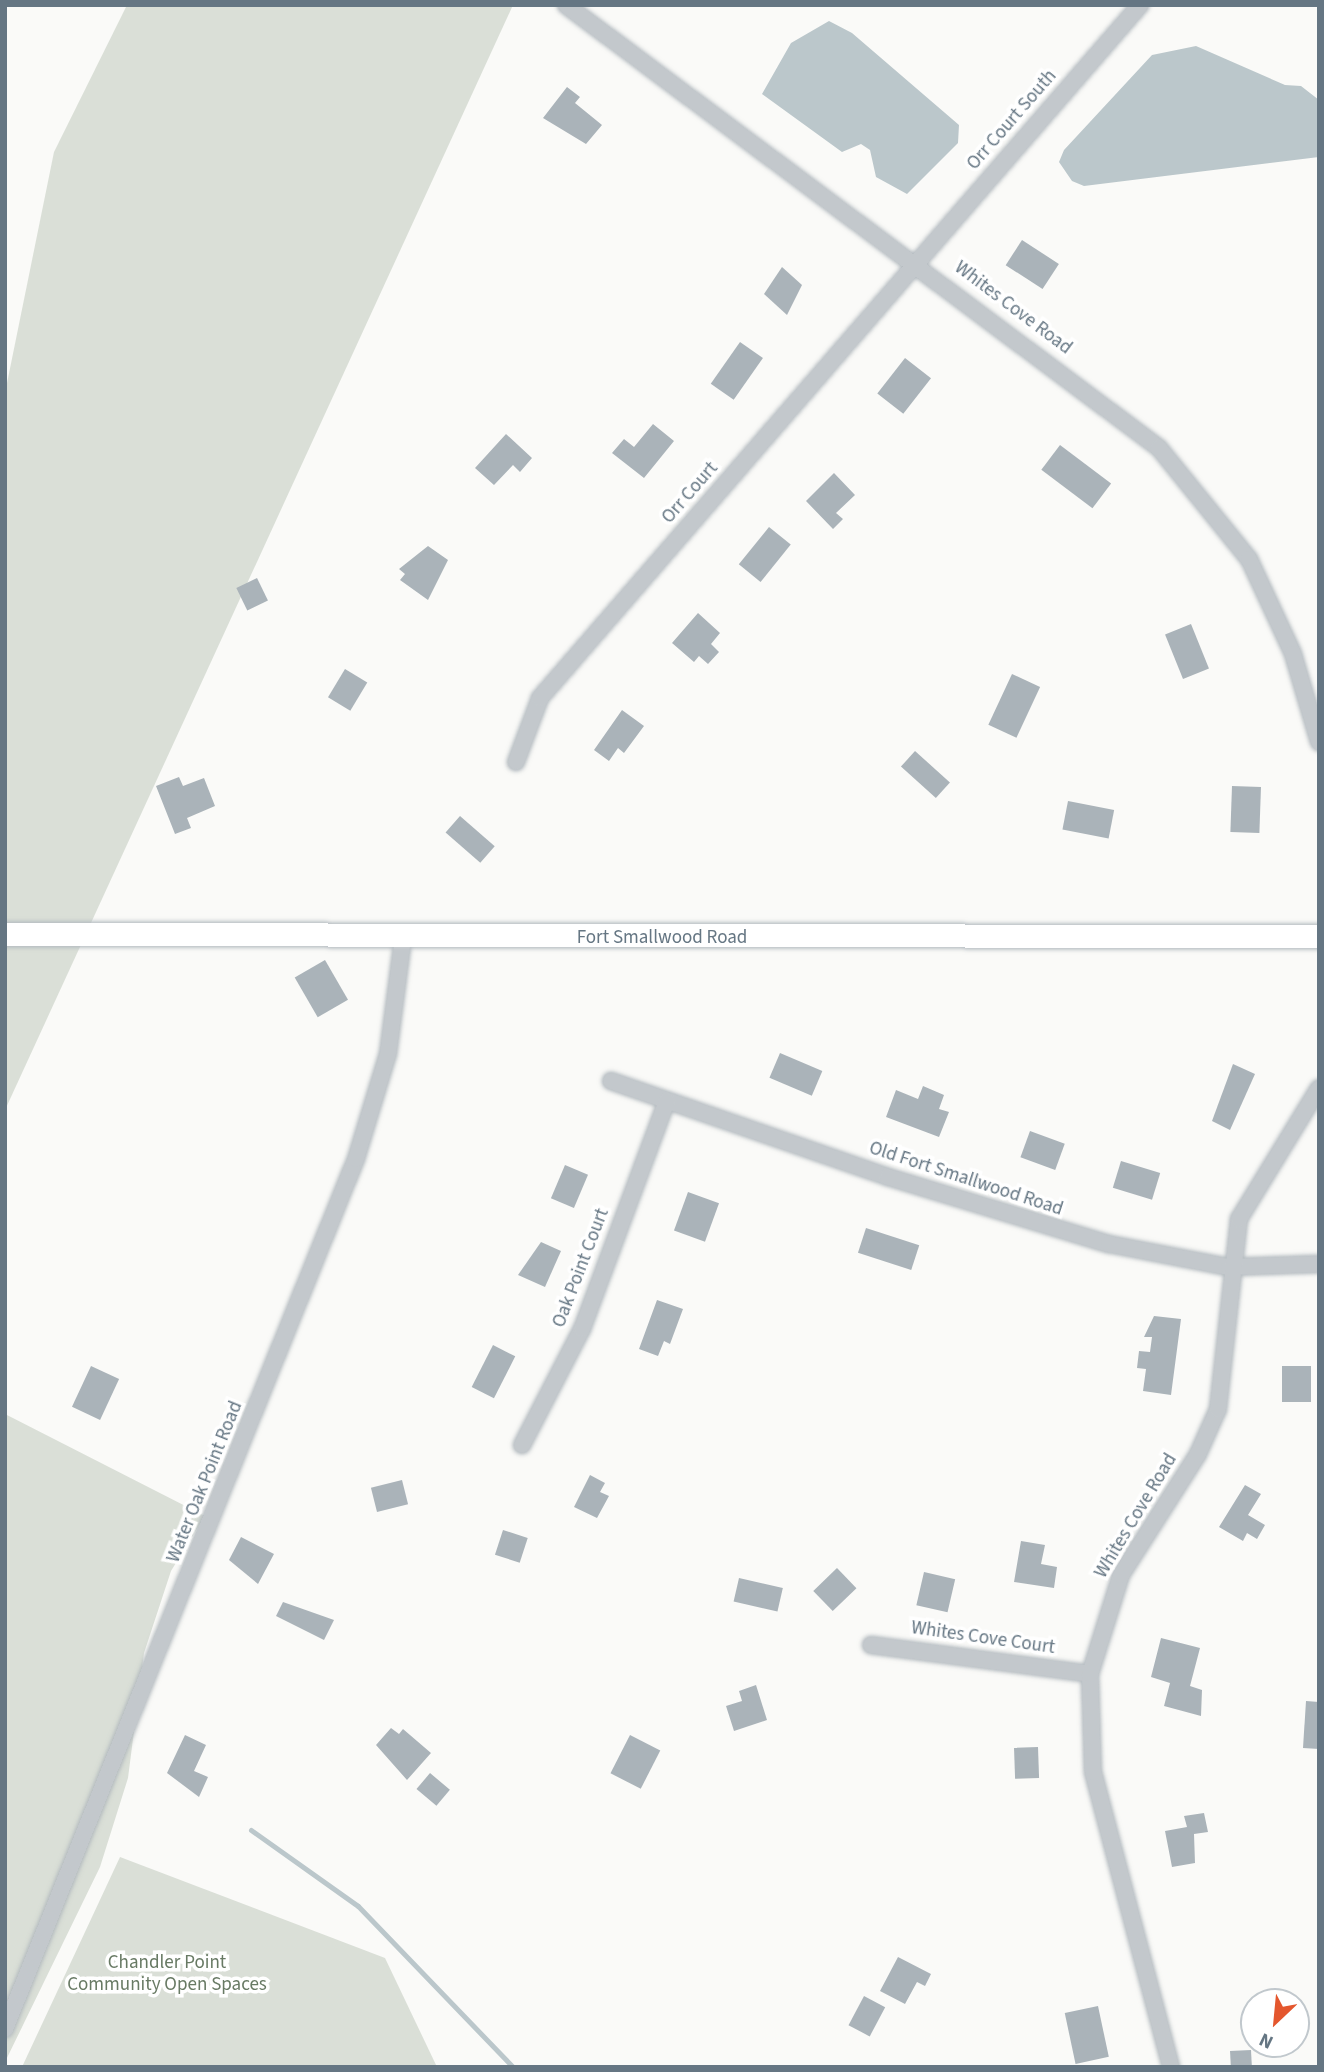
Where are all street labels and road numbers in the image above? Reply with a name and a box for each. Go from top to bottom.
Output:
street label: Orr Court South [962,65,1062,175]
street label: Whites Cove Road [950,256,1076,360]
street label: Orr Court [657,458,723,528]
street label: Fort Smallwood Road [577,927,747,949]
street label: Old Fort Smallwood Road [866,1137,1066,1221]
street label: Oak Point Court [548,1205,614,1331]
street label: Water Oak Point Road [162,1398,248,1566]
street label: Whites Cove Road [1090,1450,1182,1582]
street label: Whites Cove Court [910,1617,1056,1659]

